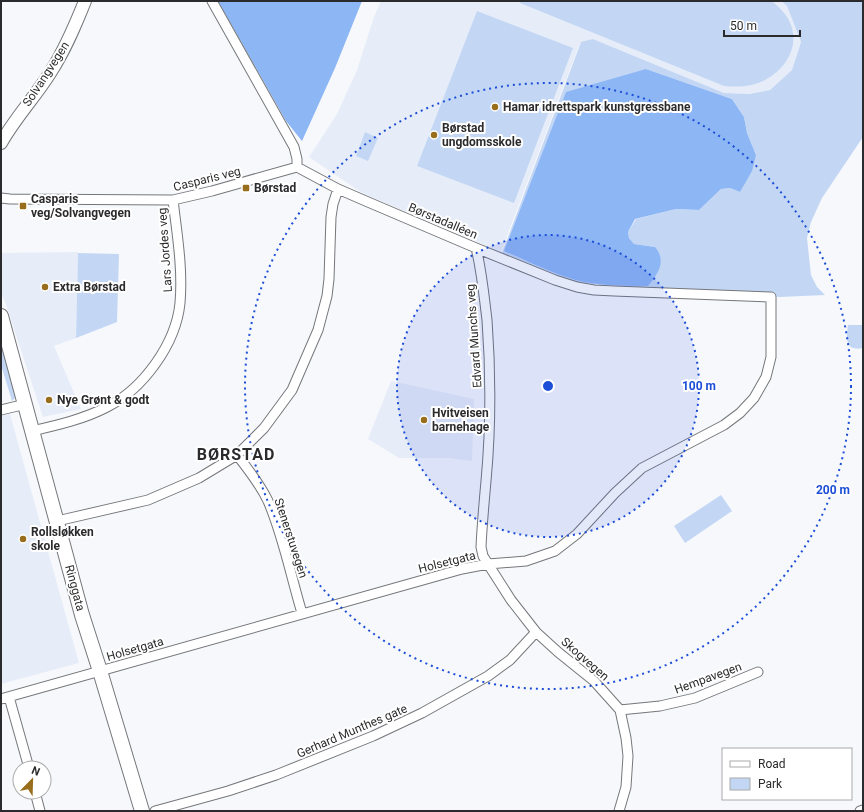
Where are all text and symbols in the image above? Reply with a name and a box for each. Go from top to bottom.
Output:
scale bar [724,12,800,38]
text: 50 m [730,19,757,33]
street label: Solvangvegen [20,39,72,109]
place label: Hamar idrettspark kunstgressbane [503,100,691,114]
marker: Hamar idrettspark kunstgressbane [490,102,500,112]
place label: Børstad ungdomsskole [442,121,522,149]
marker: Børstad ungdomsskole [429,130,439,140]
street label: Casparis veg [172,164,242,194]
place label: Børstad [254,181,296,195]
marker: Børstad [241,183,251,193]
place label: Casparis veg/Solvangvegen [31,192,131,220]
street label: Børstadalléen [406,200,480,242]
marker: Casparis veg/Solvangvegen [18,201,28,211]
street label: Lars Jordes veg [155,207,175,293]
place label: Extra Børstad [53,280,126,294]
marker: Extra Børstad [40,282,50,292]
street label: Edvard Munchs veg [463,284,485,388]
centre of rings [541,379,555,393]
text: 100 m [682,379,716,393]
place label: Nye Grønt & godt [57,393,149,407]
marker: Nye Grønt & godt [44,395,54,405]
place label: Hvitveisen barnehage [432,406,490,434]
marker: Hvitveisen barnehage [419,415,429,425]
district label: BØRSTAD [197,445,275,464]
text: 200 m [816,483,850,497]
street label: Stenerstuvegen [272,496,310,580]
place label: Rollsløkken skole [31,525,94,553]
marker: Rollsløkken skole [18,534,28,544]
street label: Holsetgata [417,548,477,576]
street label: Ringgata [62,563,88,613]
street label: Holsetgata [105,634,165,664]
street label: Skogvegen [558,634,612,684]
street label: Hempavegen [673,659,743,697]
street label: Gerhard Munthes gate [295,701,409,761]
legend [722,748,852,800]
text: Road [758,757,786,771]
north arrow [12,760,52,800]
text: N [30,764,42,779]
text: Park [758,777,783,791]

